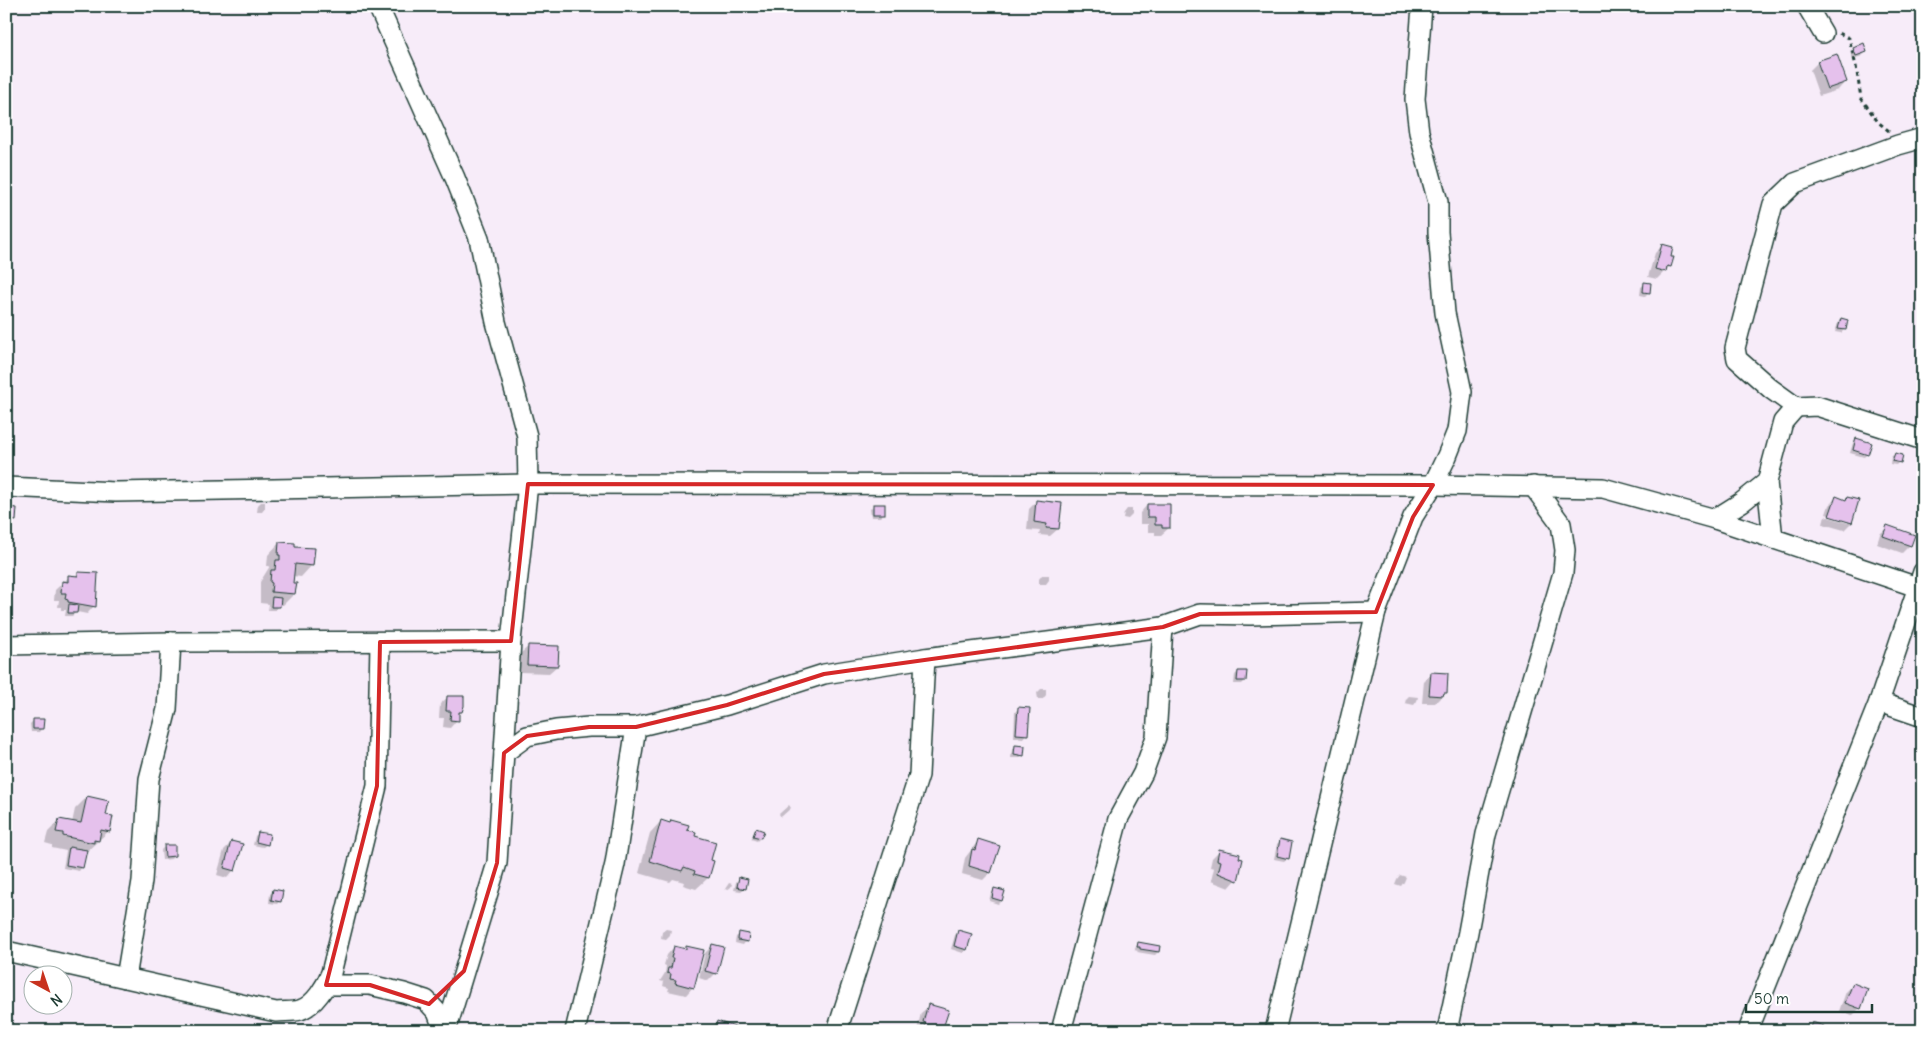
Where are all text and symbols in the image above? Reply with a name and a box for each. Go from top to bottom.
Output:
north arrow [22,964,72,1014]
scale bar [1746,982,1873,1014]
text: 50 m [1754,989,1789,1008]
text: N [47,990,66,1010]

